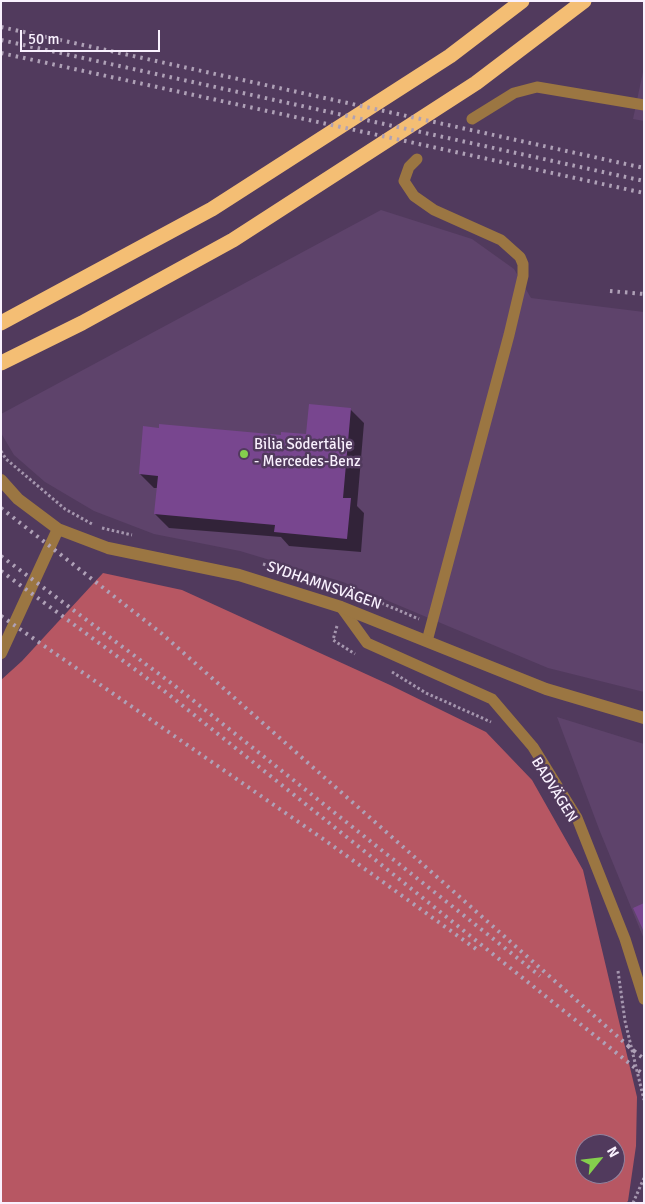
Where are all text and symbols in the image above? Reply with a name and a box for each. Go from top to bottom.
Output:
scale bar [22,20,162,52]
text: 50 m [28,30,59,48]
place label: Bilia Södertälje - Mercedes-Benz [254,436,361,471]
marker: Bilia Södertälje - Mercedes-Benz [238,448,250,460]
street label: SYDHAMNSVÄGEN [264,558,384,614]
street label: BADVÄGEN [527,754,581,826]
north arrow [575,1134,625,1184]
text: N [603,1144,622,1160]

